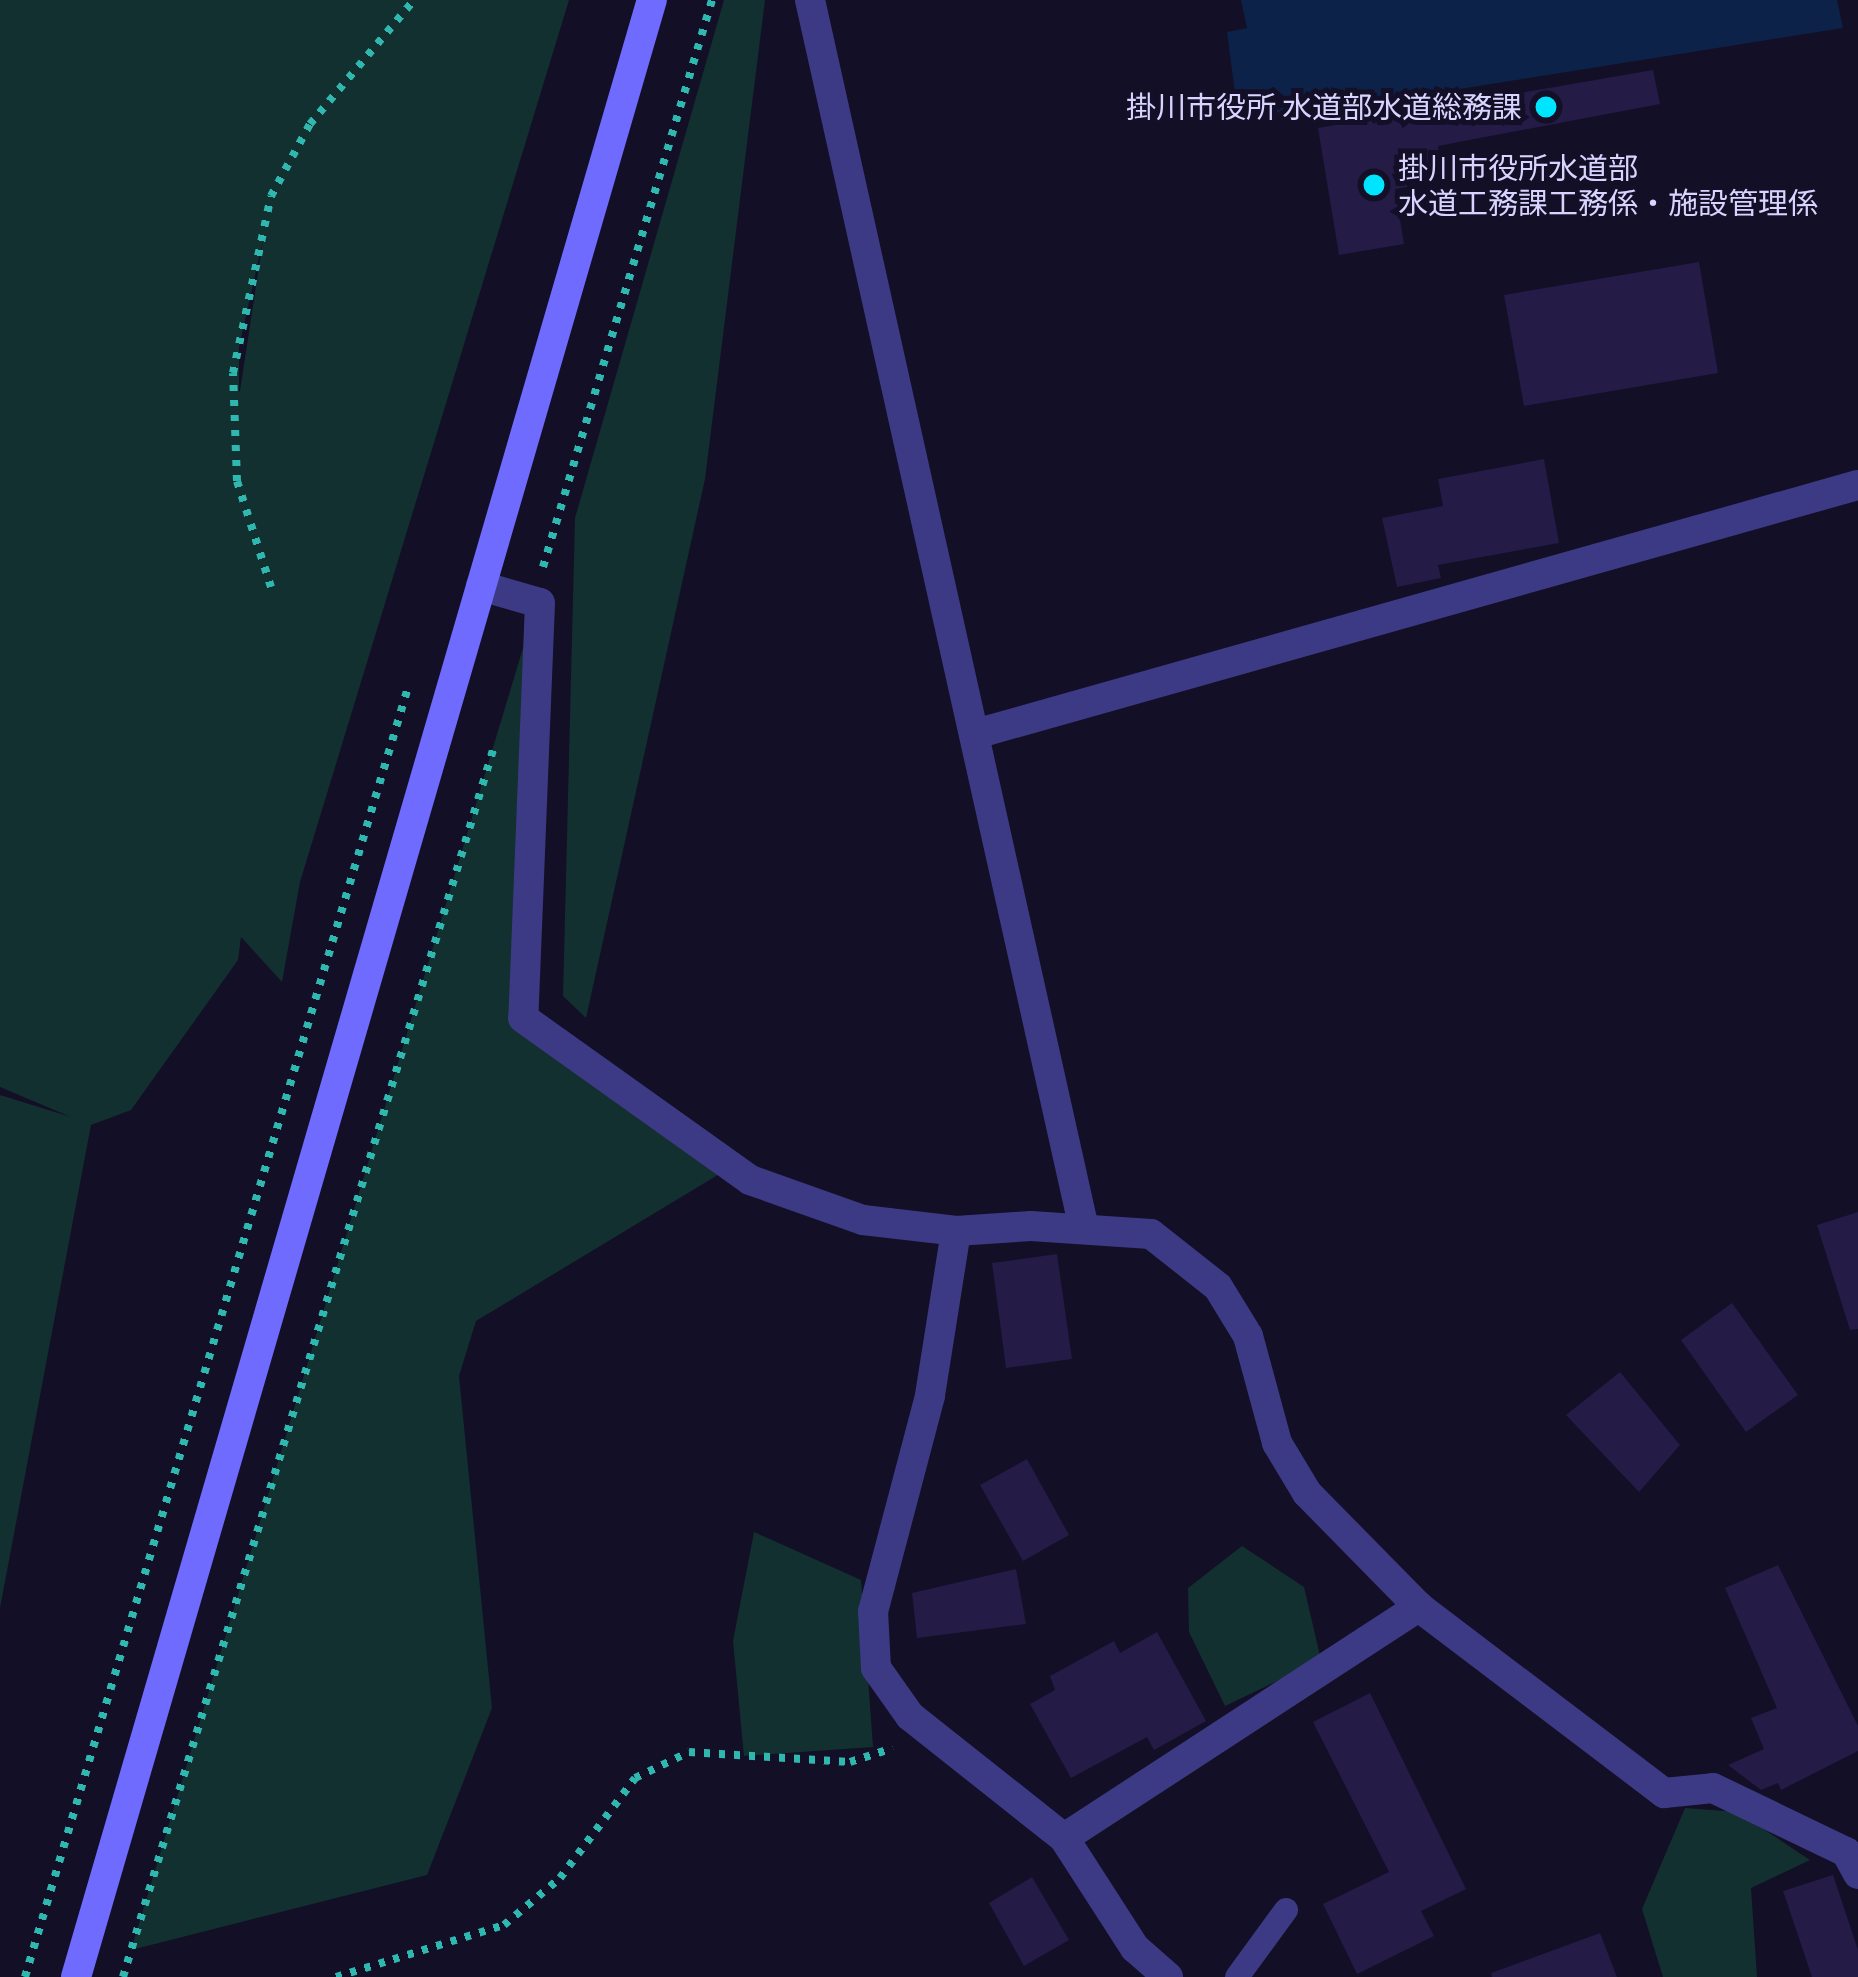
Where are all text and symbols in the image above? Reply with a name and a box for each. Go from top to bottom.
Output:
place label: 掛川市役所 水道部水道総務課 [1126,89,1522,125]
marker: 掛川市役所 水道部水道総務課 [1533,94,1559,120]
place label: 掛川市役所水道部 水道工務課工務係・施設管理係 [1398,150,1818,220]
marker: 掛川市役所水道部 水道工務課工務係・施設管理係 [1361,172,1387,198]

